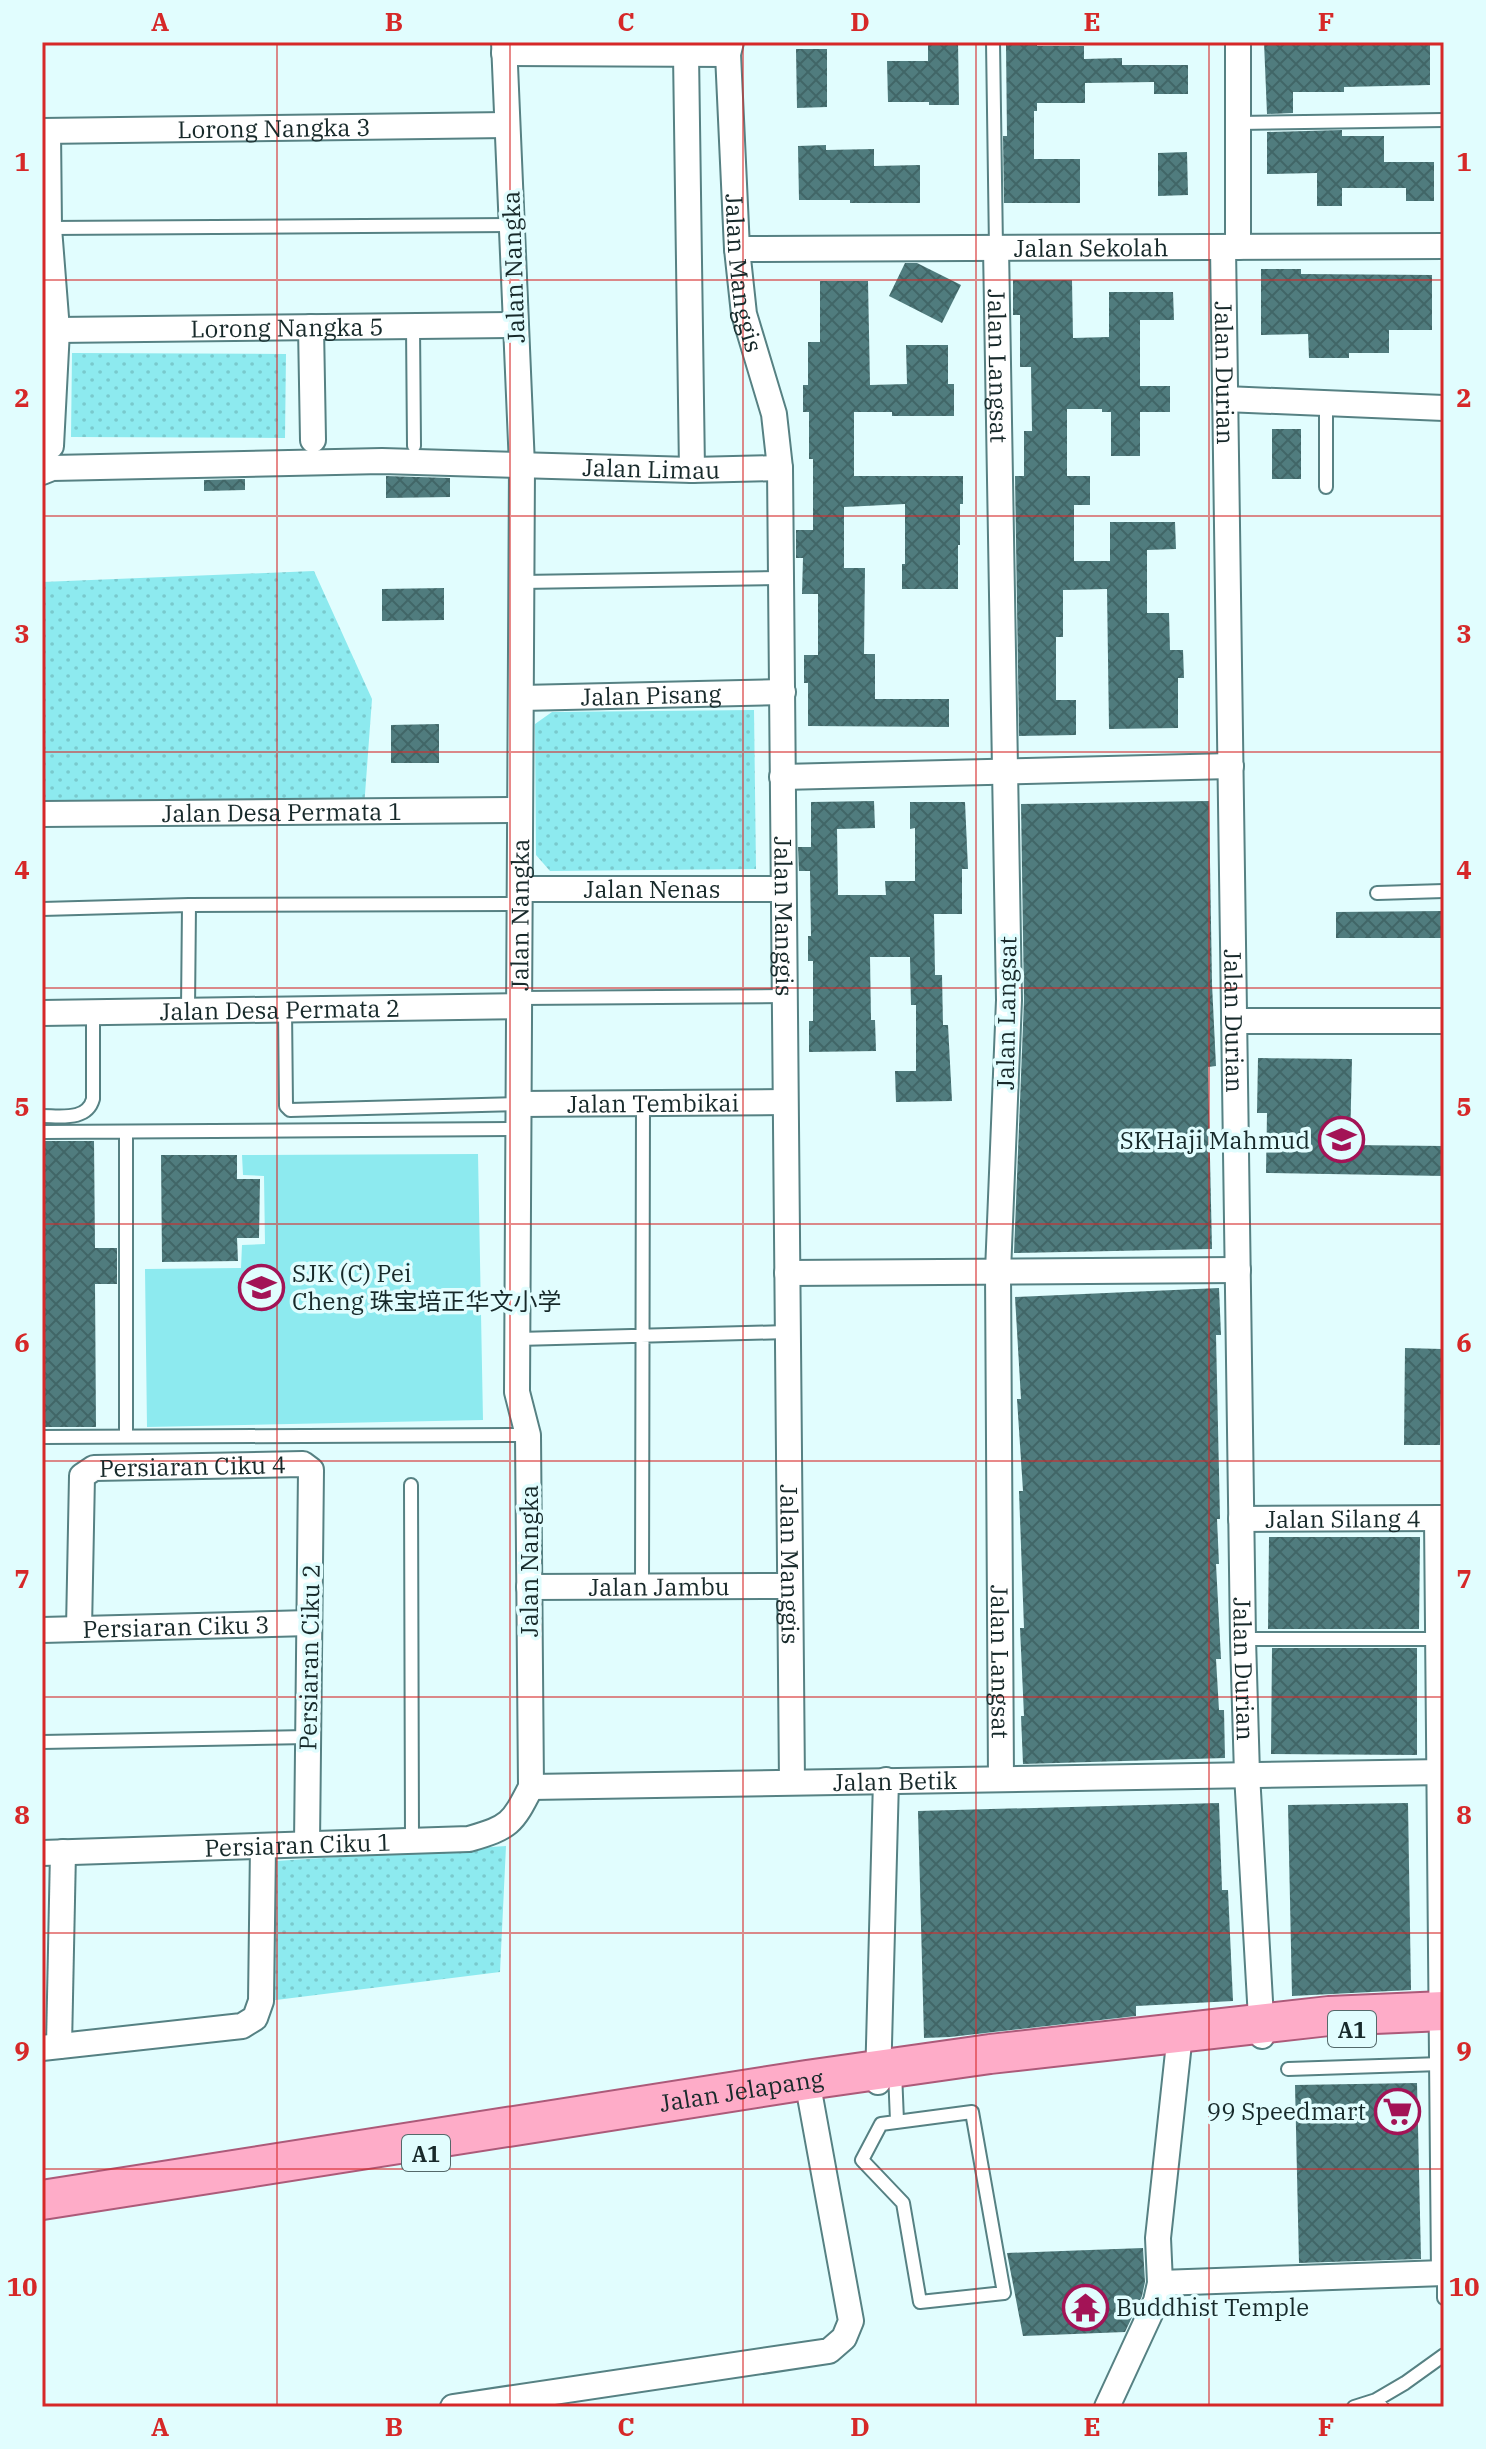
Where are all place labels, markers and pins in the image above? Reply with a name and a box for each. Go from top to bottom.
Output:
school or university icon: SK Haji Mahmud [1317,1116,1365,1164]
place label: SK Haji Mahmud [1120,1124,1310,1156]
place label: SJK (C) Pei Cheng 珠宝培正华文小学 [292,1257,561,1317]
school or university icon: SJK (C) Pei Cheng 珠宝培正华文小学 [237,1263,285,1311]
supermarket icon: 99 Speedmart [1373,2087,1421,2135]
place label: 99 Speedmart [1207,2095,1366,2127]
temple icon: Buddhist Temple [1061,2283,1109,2331]
place label: Buddhist Temple [1116,2291,1309,2323]

